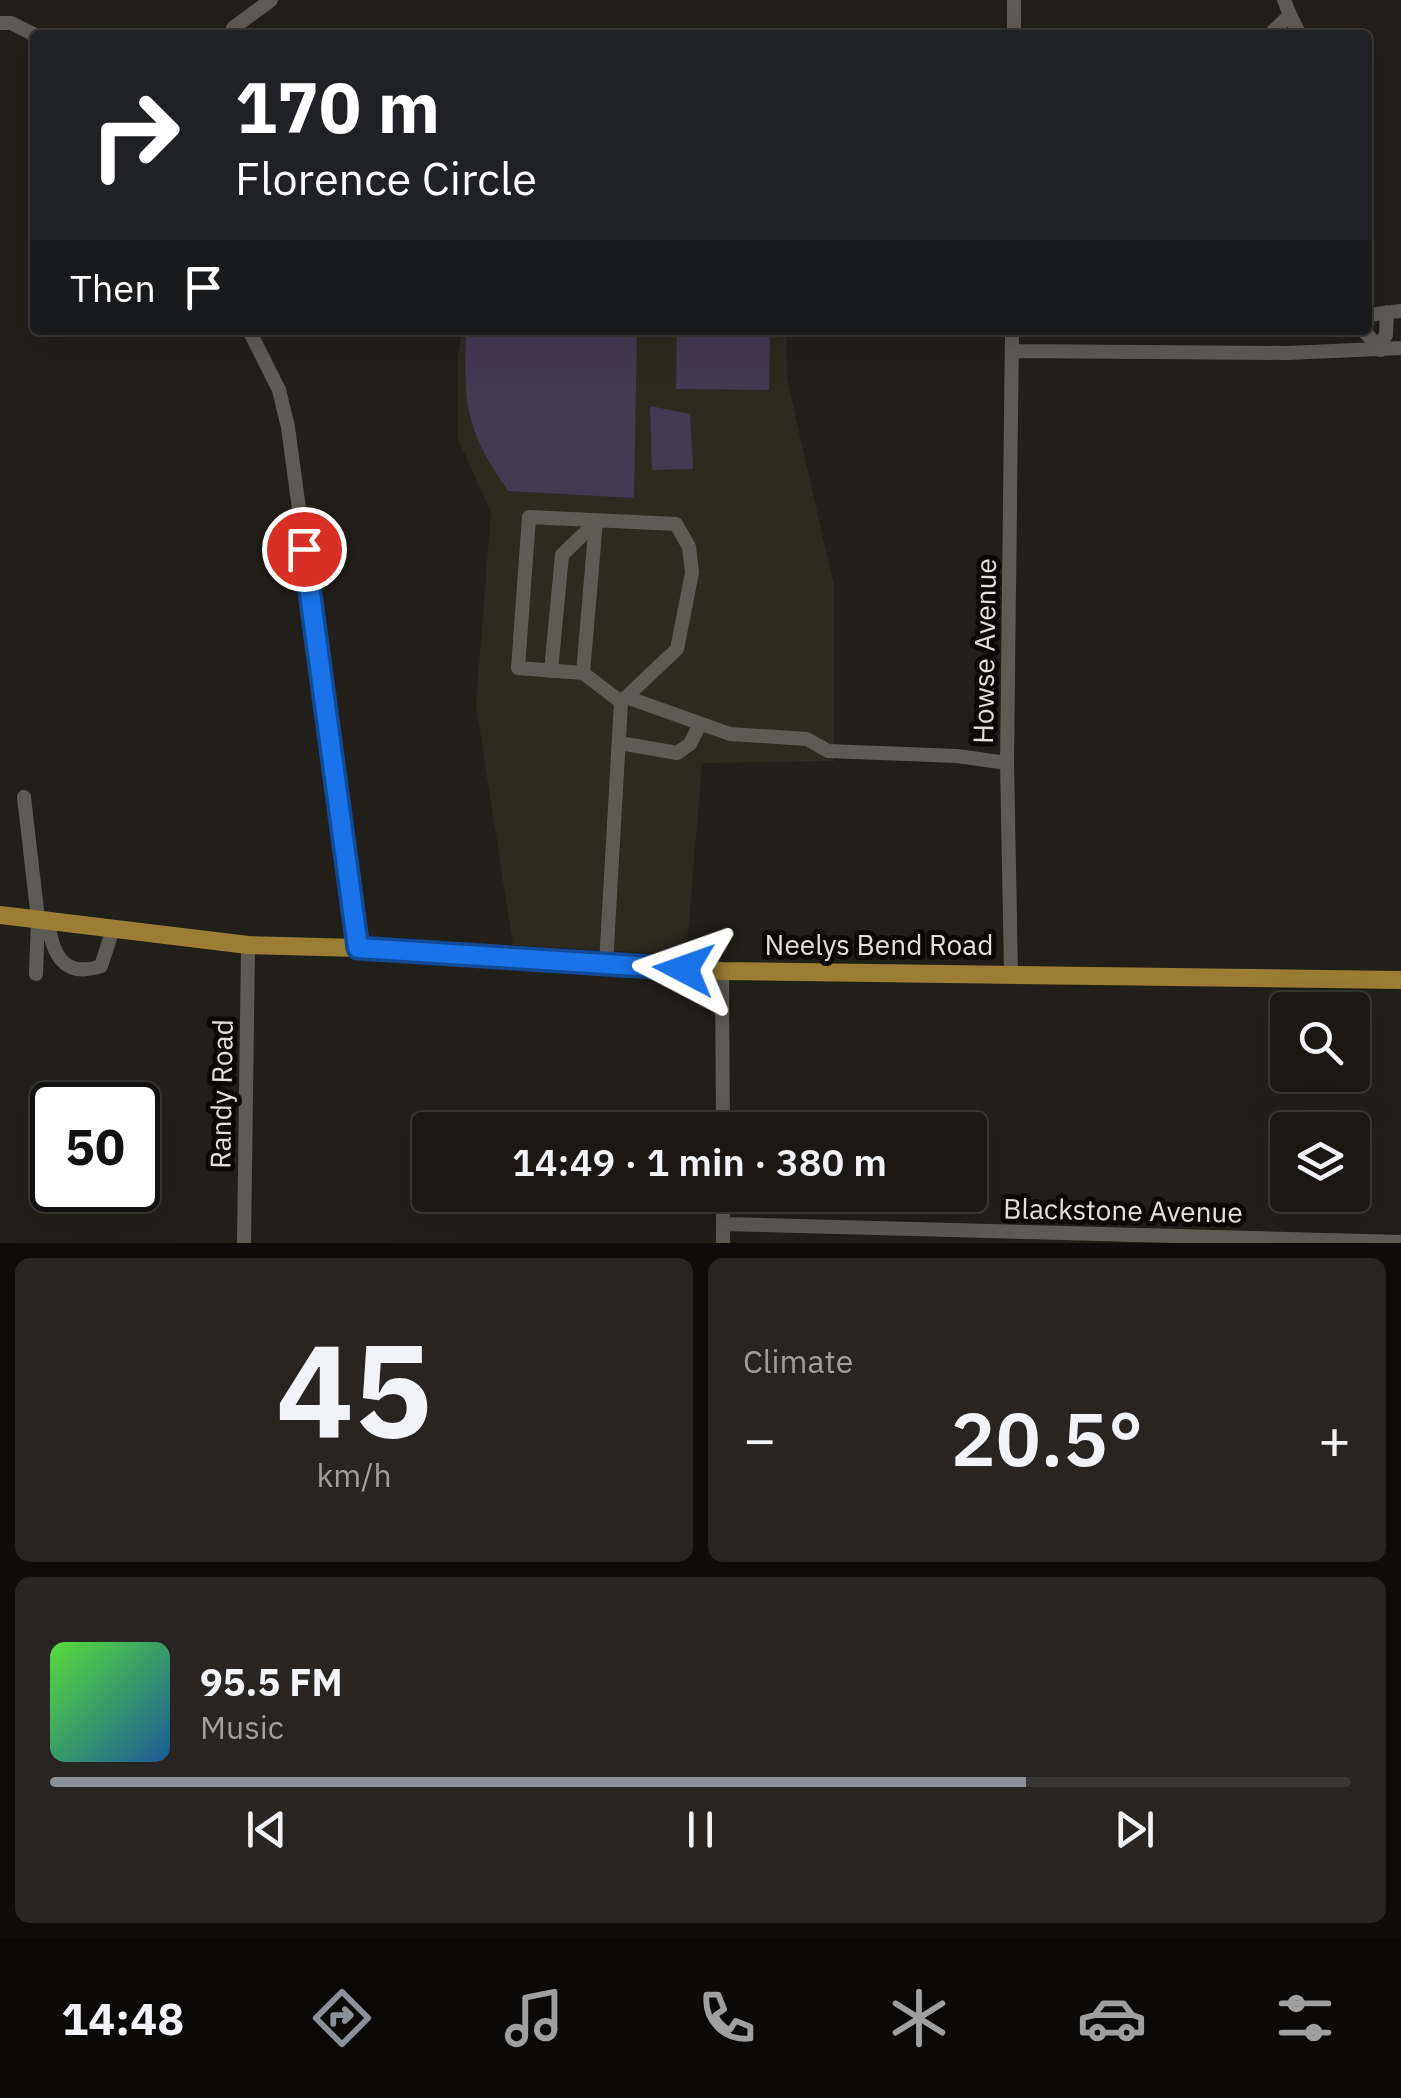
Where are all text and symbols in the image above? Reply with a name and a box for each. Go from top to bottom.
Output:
text: 170 m [235,61,440,152]
icon: right [70,70,200,200]
text: Florence Circle [235,149,537,207]
icon: arrive [176,260,231,315]
text: Then [70,263,156,312]
pin [262,507,347,592]
icon: arrive [277,522,332,577]
street label: Howse Avenue [964,558,1004,744]
position arrow [632,917,736,1021]
street label: Neelys Bend Road [765,926,993,963]
map controls [1270,992,1370,1212]
button: search [1270,992,1370,1092]
street label: Randy Road [201,1019,241,1169]
speed limit sign: 50 [30,1082,160,1212]
button: layers [1270,1112,1370,1212]
text: 14:49 · 1 min · 380 m [512,1137,887,1186]
street label: Blackstone Avenue [1003,1189,1243,1231]
text: 45 [276,1304,432,1473]
text: Climate [743,1340,853,1382]
text: 20.5° [951,1389,1143,1487]
text: − [743,1403,776,1474]
text: + [1318,1403,1351,1474]
text: km/h [316,1454,392,1496]
text: 95.5 FM [200,1657,343,1706]
text: Music [200,1706,284,1748]
icon: previous [239,1802,294,1857]
icon: pause [673,1802,728,1857]
icon: next [1107,1802,1162,1857]
icon: directions [307,1983,377,2053]
icon: music [499,1983,569,2053]
icon: phone [692,1983,762,2053]
icon: climate [884,1983,954,2053]
icon: car [1077,1983,1147,2053]
icon: filters [1270,1983,1340,2053]
text: 14:48 [61,1989,184,2047]

